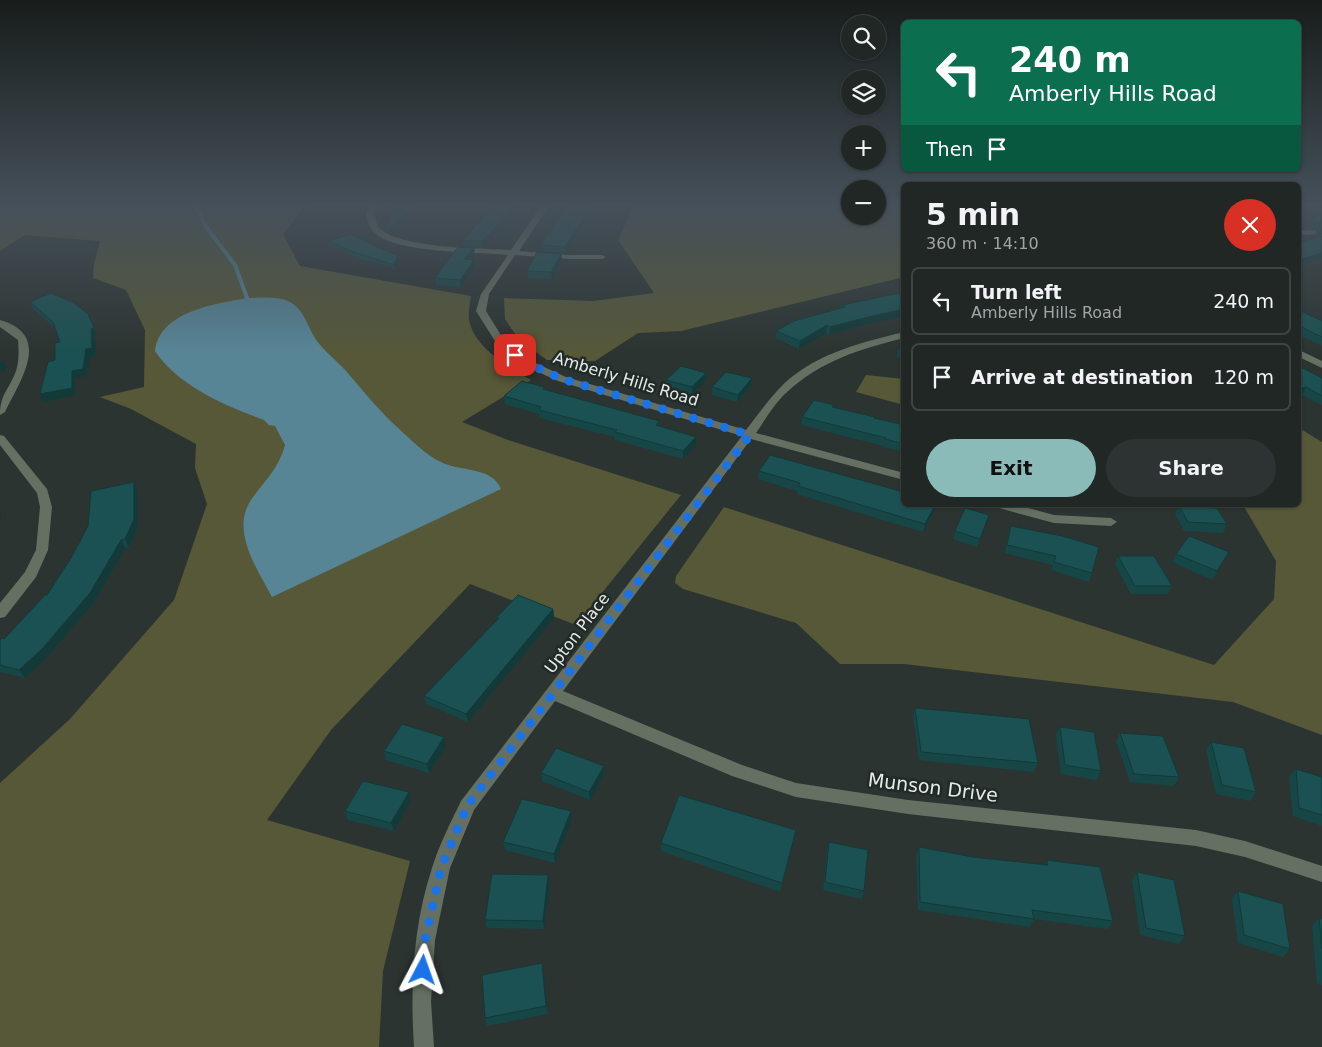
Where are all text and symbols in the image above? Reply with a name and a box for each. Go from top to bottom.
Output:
map controls [841,15,886,225]
button: search [841,15,886,60]
icon: left [926,40,991,105]
text: 240 m [1009,40,1131,80]
button: layers [841,70,886,115]
text: Amberly Hills Road [1009,81,1217,106]
button: + [841,125,886,170]
icon: arrive [983,135,1011,163]
text: Then [926,138,973,160]
button: − [841,180,886,225]
text: 5 min [926,197,1020,232]
button: close [1224,199,1276,251]
text: 360 m · 14:10 [926,234,1039,253]
text: Turn left [971,281,1062,303]
icon: left [928,287,956,315]
text: 240 m [1213,290,1274,312]
text: Amberly Hills Road [971,303,1122,322]
pin [494,334,536,376]
icon: arrive [501,341,529,369]
street label: Amberly Hills Road [551,348,701,410]
icon: arrive [928,363,956,391]
text: Arrive at destination [971,366,1193,388]
text: 120 m [1213,366,1274,388]
button: Exit [926,439,1096,497]
button: Share [1106,439,1276,497]
street label: Upton Place [541,589,613,677]
street label: Munson Drive [867,768,999,806]
position arrow [396,943,448,995]

